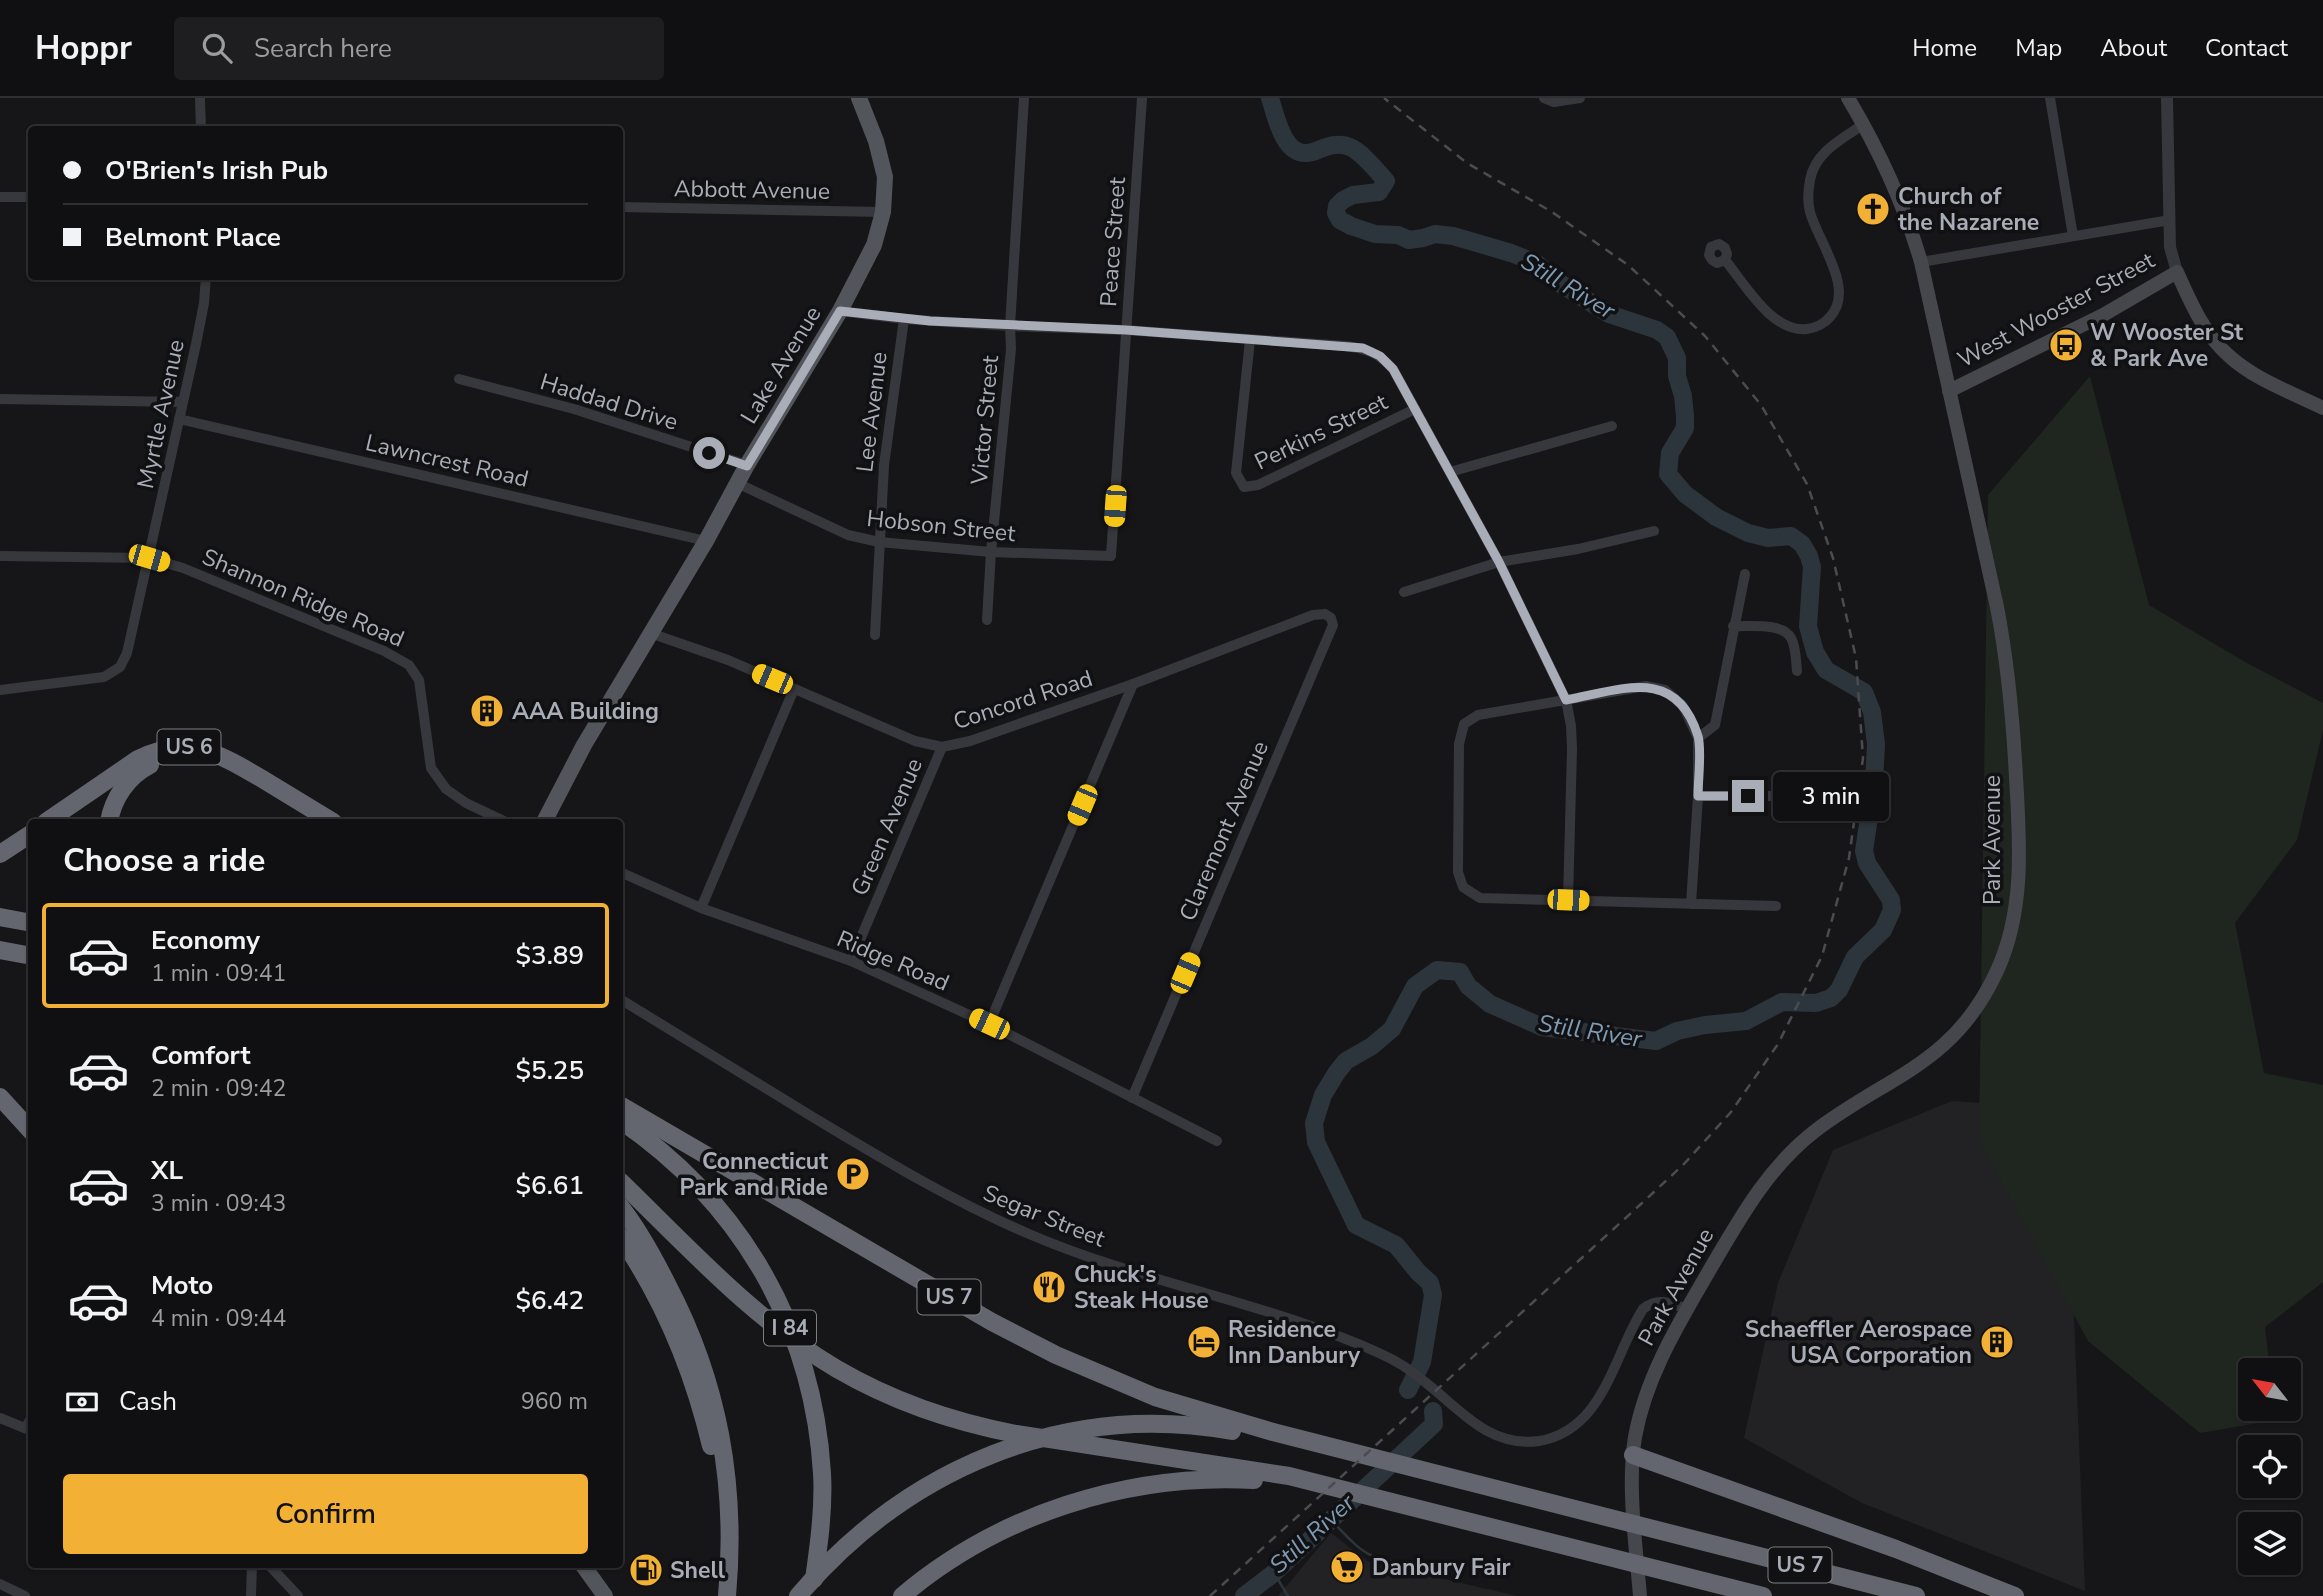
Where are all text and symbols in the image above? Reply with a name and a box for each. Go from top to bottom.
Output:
search box [174,17,664,80]
text: Hoppr [35,26,132,71]
icon: search [198,29,236,67]
text: Search here [254,31,392,66]
text: Home [1912,32,1977,64]
text: Map [2015,32,2062,64]
text: About [2100,32,2167,64]
text: Contact [2205,32,2288,64]
text: O'Brien's Irish Pub [105,153,328,188]
street label: Abbott Avenue [674,173,830,207]
street label: Peace Street [1093,175,1133,308]
place label: Church of the Nazarene [1898,181,2039,238]
church icon: Church of the Nazarene [1854,190,1892,228]
text: Belmont Place [105,220,281,255]
water label: Still River [1515,245,1622,327]
street label: West Wooster Street [1952,245,2161,375]
street label: Lake Avenue [734,300,828,430]
place label: W Wooster St & Park Ave [2090,317,2243,374]
bus stop icon: W Wooster St & Park Ave [2047,326,2085,364]
street label: Myrtle Avenue [130,337,192,491]
street label: Lee Avenue [849,350,895,474]
street label: Victor Street [964,353,1006,487]
street label: Haddad Drive [536,366,682,438]
street label: Perkins Street [1249,386,1393,478]
street label: Lawncrest Road [362,427,532,495]
route start [693,437,725,469]
car [1104,484,1127,528]
street label: Hobson Street [865,503,1018,549]
street label: Shannon Ridge Road [197,541,409,655]
car [126,542,173,574]
car [749,661,796,697]
street label: Concord Road [949,663,1097,737]
building icon: AAA Building [468,692,506,730]
place label: AAA Building [512,696,659,727]
road number: US 6 [158,730,220,764]
street label: Claremont Avenue [1172,736,1276,926]
street label: Green Avenue [844,754,930,900]
callout: 3 min [1772,772,1888,820]
street label: Park Avenue [1977,775,2008,905]
route end [1732,780,1764,812]
text: 3 min [1802,781,1860,812]
car [1065,782,1100,828]
text: Choose a ride [63,839,265,882]
car [1547,889,1590,911]
text: Economy [151,923,260,958]
street label: Ridge Road [832,923,954,999]
icon: car [67,924,130,987]
text: $3.89 [515,938,584,973]
car [1168,950,1203,996]
text: 1 min · 09:41 [151,958,286,989]
car [966,1006,1013,1042]
water label: Still River [1536,1007,1645,1055]
text: Comfort [151,1038,251,1073]
icon: car [67,1039,130,1102]
text: $5.25 [515,1053,584,1088]
text: 2 min · 09:42 [151,1073,286,1104]
place label: Connecticut Park and Ride [679,1146,828,1203]
text: XL [151,1153,183,1188]
icon: car [67,1154,130,1217]
parking icon: Connecticut Park and Ride [834,1155,872,1193]
text: $6.61 [515,1168,584,1203]
street label: Segar Street [978,1177,1110,1255]
text: 3 min · 09:43 [151,1188,286,1219]
street label: Park Avenue [1631,1223,1721,1351]
place label: Chuck's Steak House [1074,1259,1209,1316]
text: Moto [151,1268,213,1303]
restaurant icon: Chuck's Steak House [1030,1268,1068,1306]
icon: car [67,1269,130,1332]
road number: US 7 [918,1280,981,1314]
text: $6.42 [515,1283,584,1318]
text: 4 min · 09:44 [151,1303,286,1334]
road number: I 84 [764,1310,816,1346]
place label: Residence Inn Danbury [1228,1314,1361,1371]
place label: Schaeffler Aerospace USA Corporation [1745,1314,1972,1371]
hotel icon: Residence Inn Danbury [1185,1323,1223,1361]
building icon: Schaeffler Aerospace USA Corporation [1978,1323,2016,1361]
north arrow [2238,1358,2301,1421]
map controls [2238,1358,2301,1575]
icon: cash [63,1383,101,1421]
text: Cash [119,1384,177,1419]
text: 960 m [521,1386,588,1417]
button: locate [2238,1435,2301,1498]
button: Confirm [63,1474,588,1554]
water label: Still River [1263,1486,1362,1581]
button: layers [2238,1512,2301,1575]
supermarket icon: Danbury Fair [1328,1548,1366,1586]
road number: US 7 [1769,1548,1832,1582]
fuel station icon: Shell [627,1551,665,1589]
place label: Danbury Fair [1372,1552,1511,1583]
place label: Shell [670,1555,726,1586]

